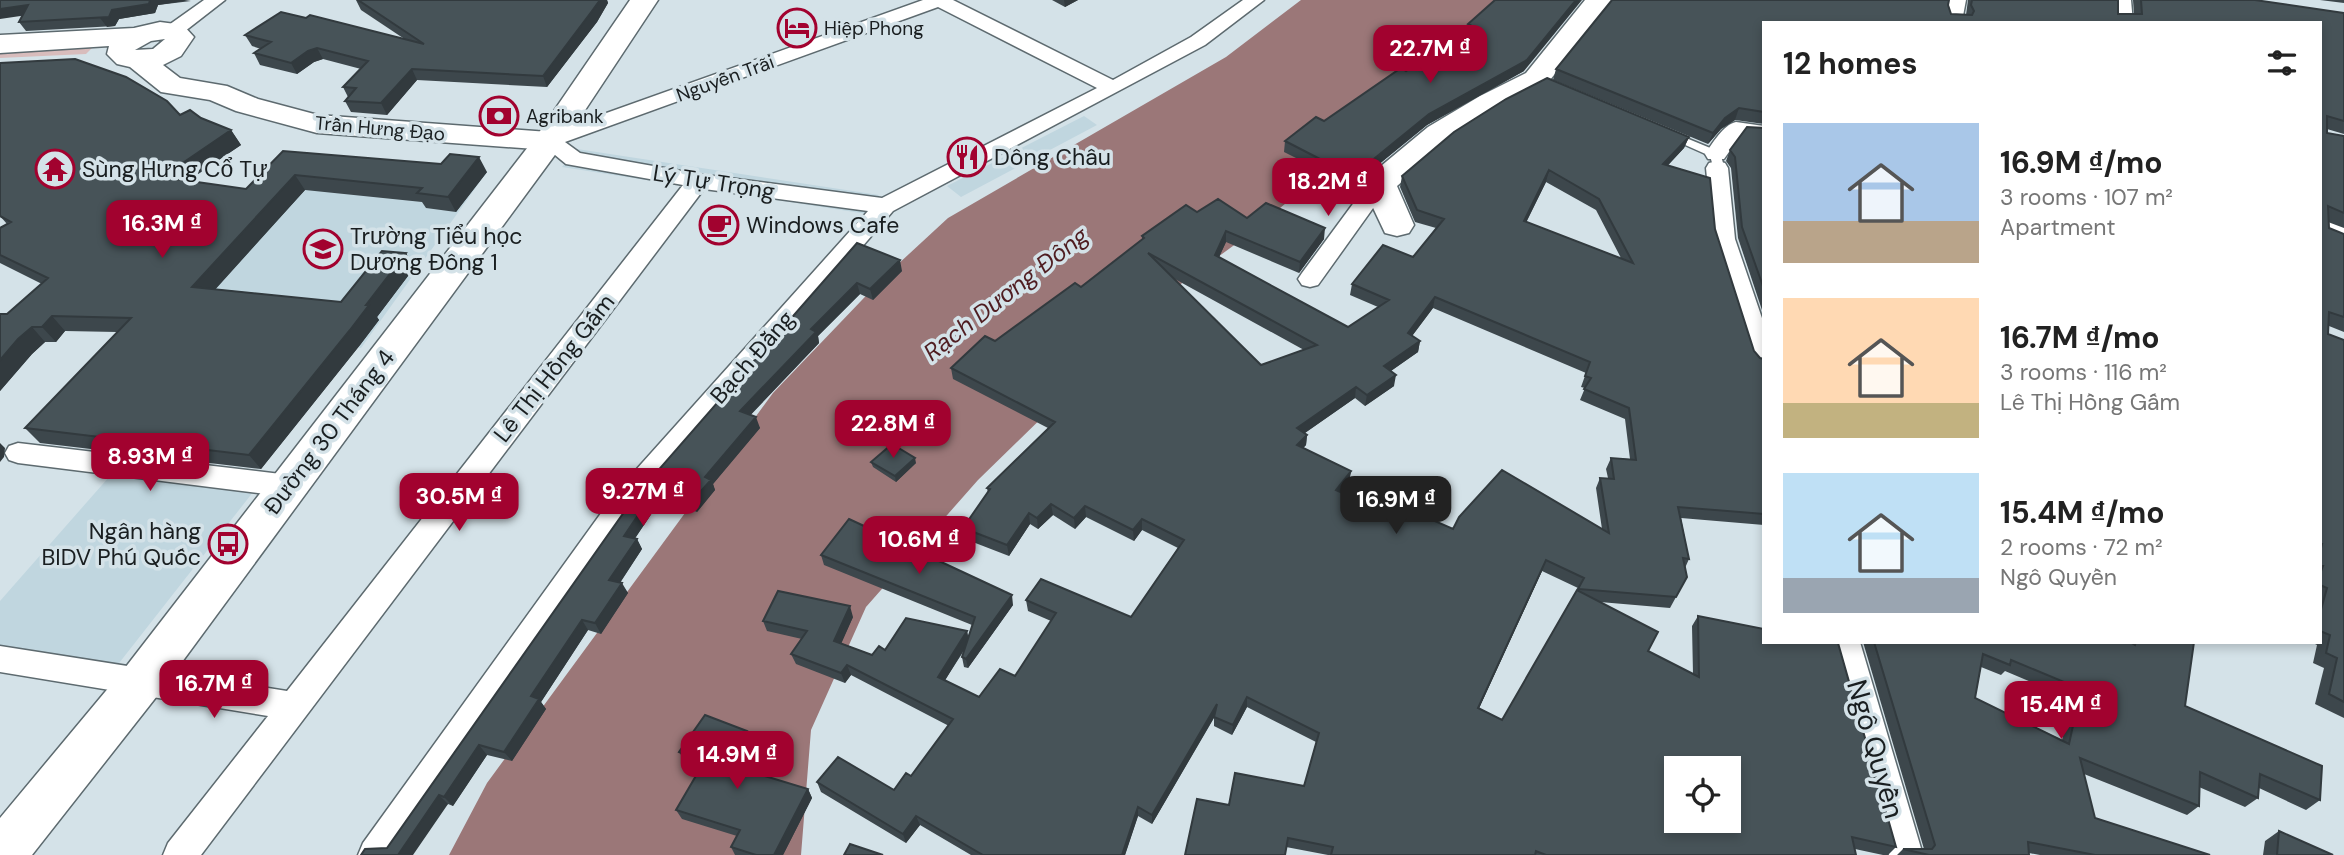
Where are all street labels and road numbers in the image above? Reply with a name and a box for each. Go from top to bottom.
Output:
street label: Nguyễn Trãi [673,49,778,108]
street label: Trần Hưng Đạo [314,110,446,147]
street label: Lý Tự Trọng [651,158,777,206]
street label: Lê Thị Hồng Gấm [487,288,621,448]
street label: Bạch Đằng [703,304,801,410]
street label: Đường 30 Tháng 4 [257,343,401,521]
street label: Ngô Quyền [1838,676,1913,823]

